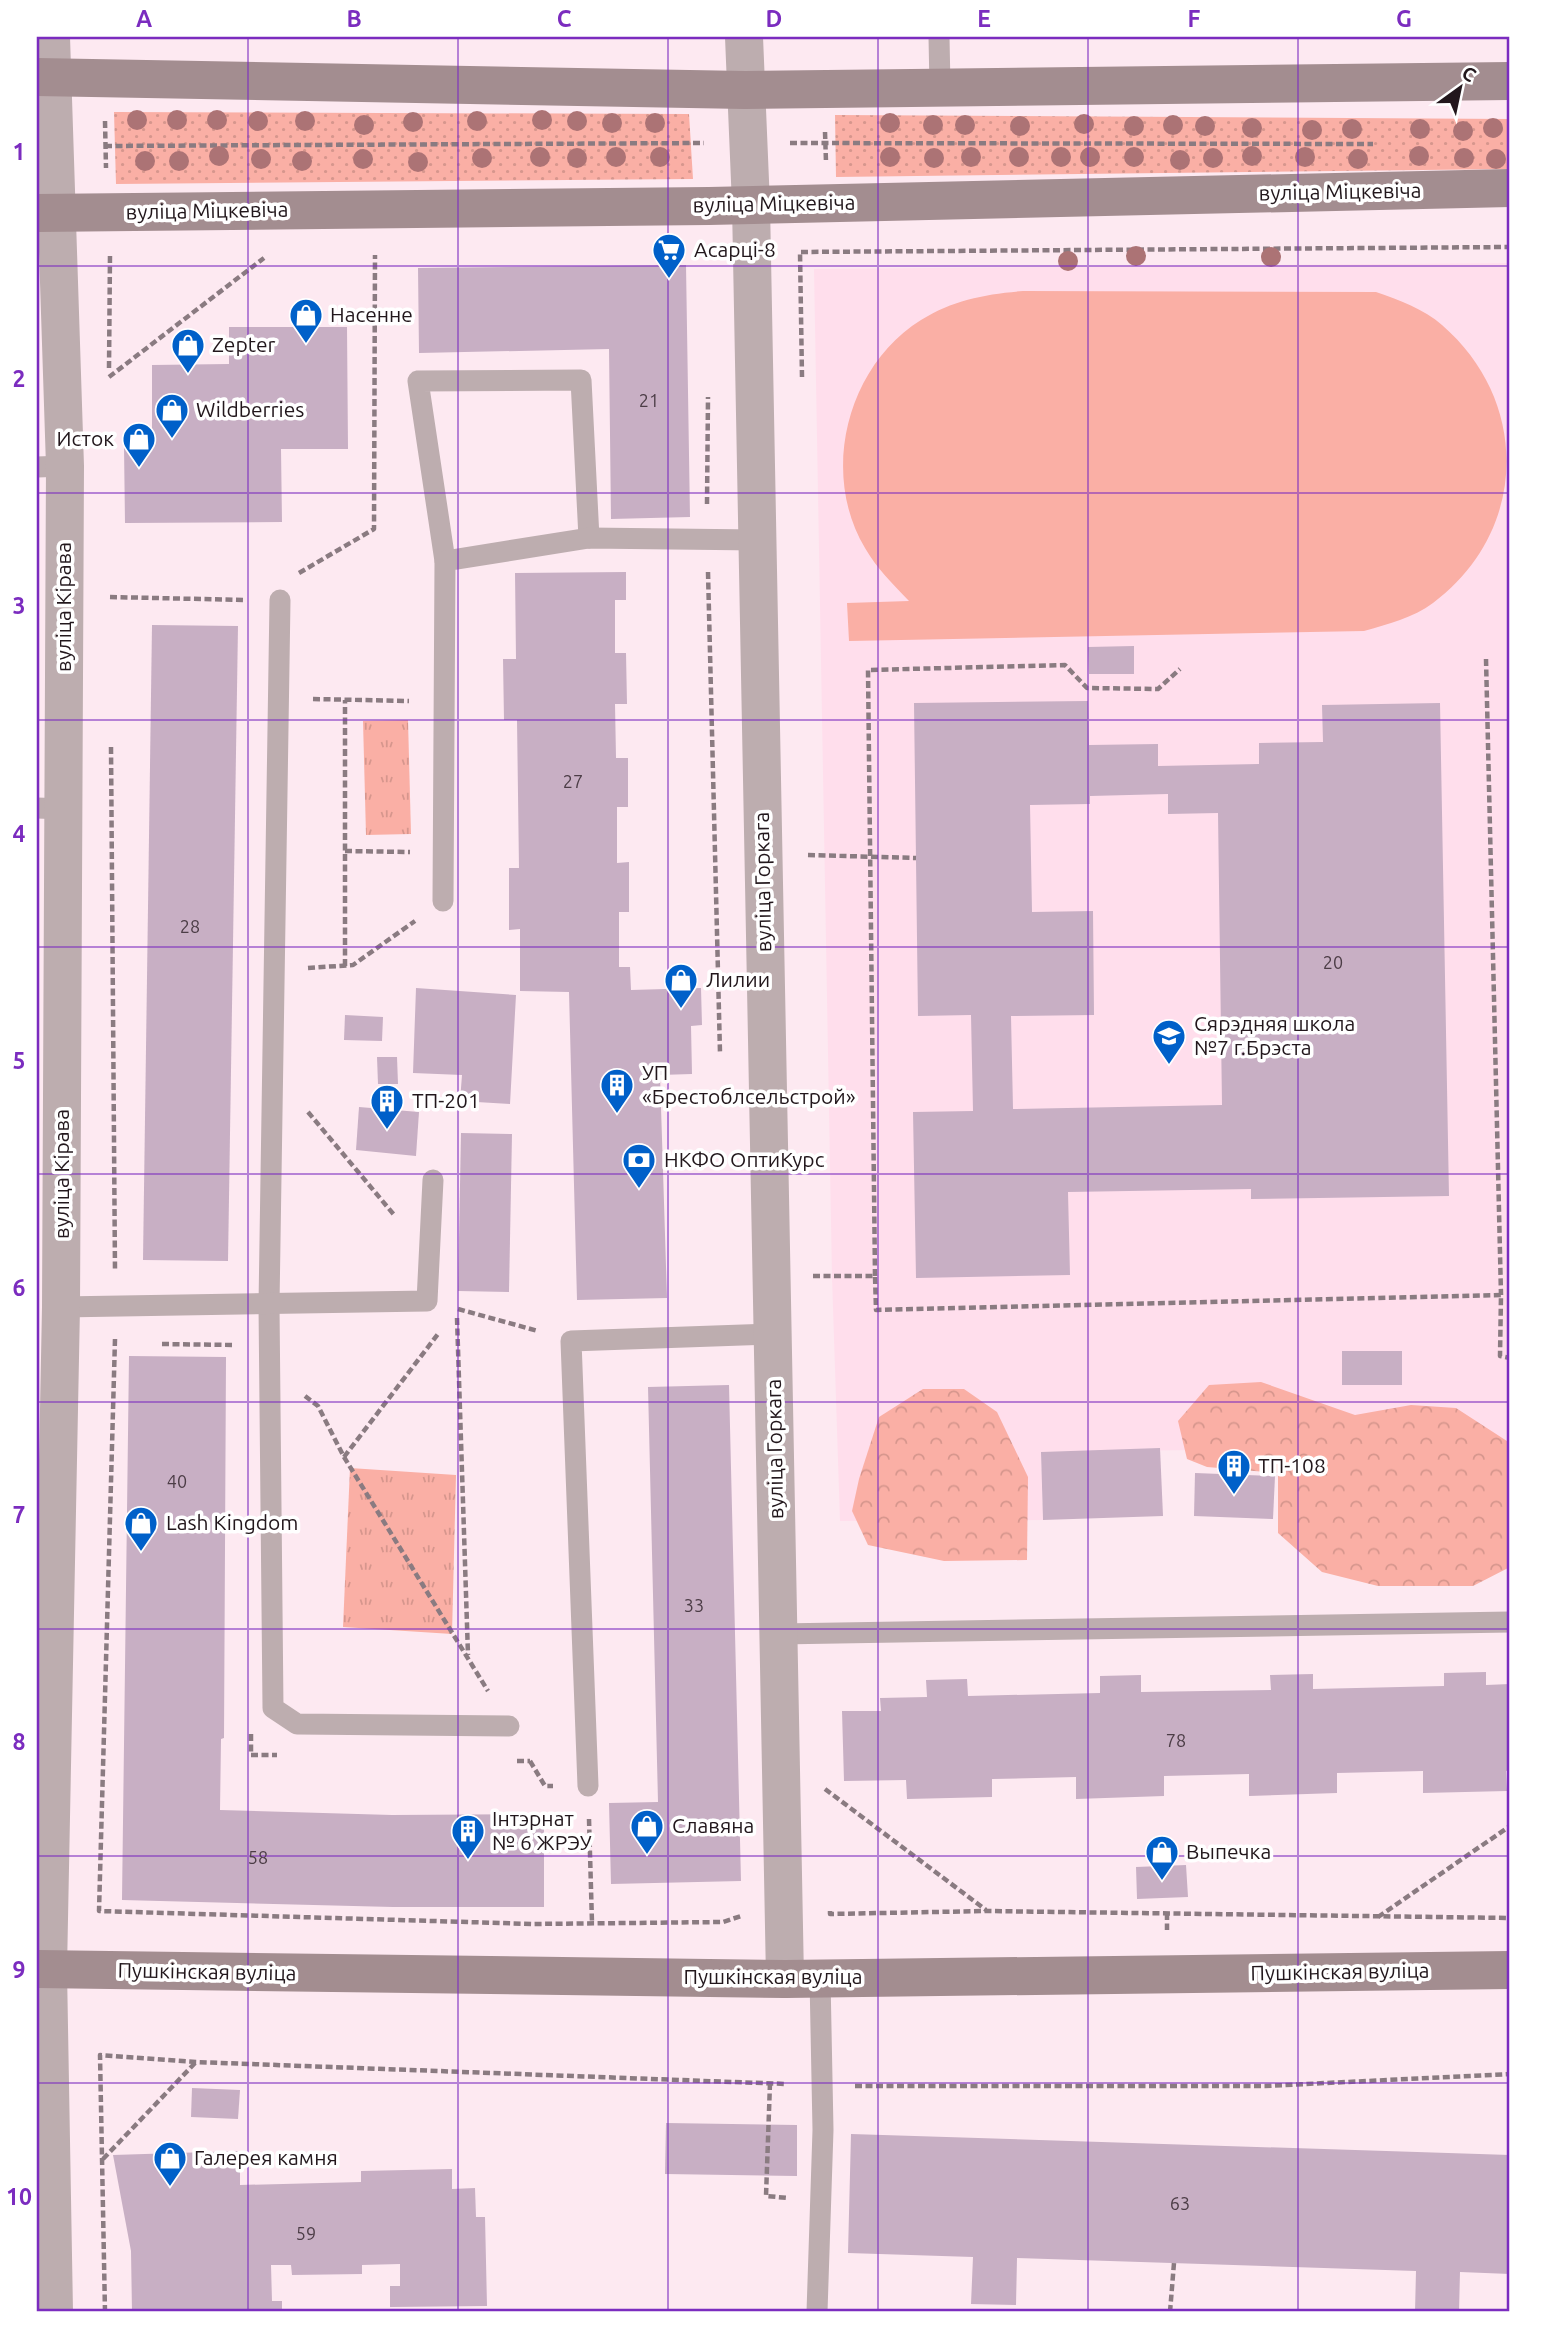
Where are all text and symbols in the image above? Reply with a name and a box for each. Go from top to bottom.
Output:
text: A [136,6,152,31]
text: B [346,6,362,31]
text: C [557,6,572,31]
text: D [766,6,782,31]
text: E [977,6,991,31]
text: F [1188,6,1201,31]
text: G [1396,6,1412,31]
north arrow [1424,52,1494,122]
text: С [1458,61,1480,86]
text: 1 [13,139,25,164]
street label: вуліца Міцкевіча [1258,178,1422,204]
street label: вуліца Міцкевіча [692,190,856,216]
street label: вуліца Міцкевіча [125,197,289,223]
supermarket icon: Асарці-8 [650,231,688,280]
place label: Асарці-8 [694,237,776,261]
shop icon: Насенне [287,296,325,345]
place label: Насенне [330,302,413,326]
shop icon: Zepter [169,326,207,375]
place label: Zepter [212,332,276,356]
text: 2 [13,366,25,391]
house number: 21 [639,390,659,410]
shop icon: Wildberries [153,391,191,440]
place label: Wildberries [196,397,304,421]
shop icon: Исток [120,420,158,469]
place label: Исток [57,426,114,450]
street label: вуліца Кірава [51,542,75,672]
text: 3 [13,593,25,618]
house number: 27 [563,771,583,791]
street label: вуліца Горкага [749,812,775,952]
text: 4 [13,821,26,846]
house number: 28 [180,916,200,936]
house number: 20 [1323,952,1343,972]
shop icon: Лилии [662,961,700,1010]
place label: Лилии [706,967,770,991]
place label: Сярэдняя школа №7 г.Брэста [1194,1011,1355,1059]
school or university icon: Сярэдняя школа №7 г.Брэста [1150,1017,1188,1066]
text: 5 [13,1048,25,1073]
place label: УП «Брестоблсельстрой» [642,1060,856,1108]
building icon: УП «Брестоблсельстрой» [598,1066,636,1115]
building icon: ТП-201 [368,1082,406,1131]
place label: ТП-201 [412,1088,480,1112]
street label: вуліца Кірава [49,1109,73,1239]
bank icon: НКФО ОптиКурс [620,1141,658,1190]
place label: НКФО ОптиКурс [664,1147,825,1171]
text: 6 [13,1275,26,1300]
street label: вуліца Горкага [761,1379,787,1519]
building icon: ТП-108 [1215,1447,1253,1496]
place label: ТП-108 [1258,1453,1326,1477]
house number: 40 [167,1471,187,1491]
text: 7 [13,1502,25,1527]
shop icon: Lash Kingdom [122,1504,160,1553]
place label: Lash Kingdom [166,1510,299,1534]
house number: 33 [684,1595,704,1615]
text: 8 [13,1729,25,1754]
house number: 78 [1166,1730,1186,1750]
place label: Інтэрнат № 6 ЖРЭУ [492,1806,592,1854]
shop icon: Славяна [628,1807,666,1856]
building icon: Інтэрнат № 6 ЖРЭУ [449,1812,487,1861]
place label: Славяна [672,1813,754,1837]
shop icon: Выпечка [1143,1833,1181,1882]
place label: Выпечка [1186,1839,1271,1863]
house number: 58 [248,1847,268,1867]
text: 9 [13,1957,25,1982]
street label: Пушкінская вуліца [117,1957,297,1985]
street label: Пушкінская вуліца [1250,1957,1430,1985]
street label: Пушкінская вуліца [683,1964,863,1988]
shop icon: Галерея камня [151,2139,189,2188]
place label: Галерея камня [194,2145,338,2169]
text: 10 [6,2184,32,2209]
house number: 63 [1170,2193,1190,2213]
house number: 59 [296,2223,316,2243]

